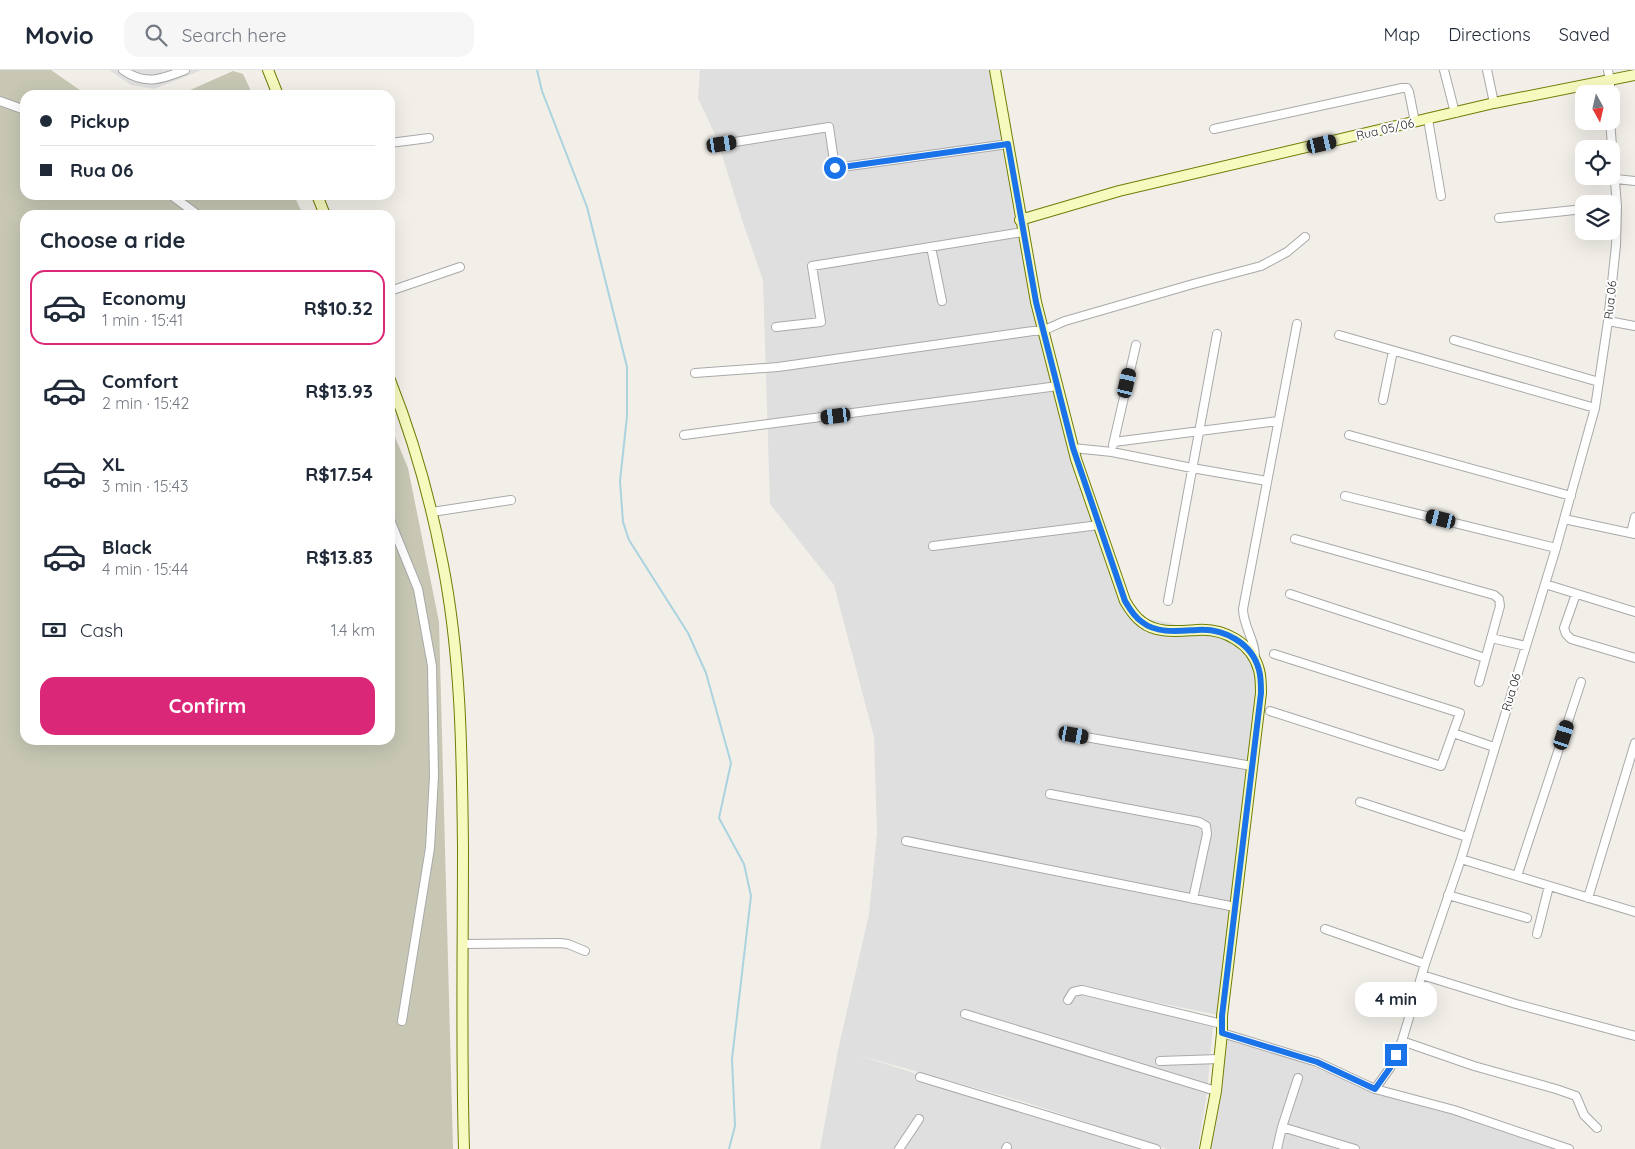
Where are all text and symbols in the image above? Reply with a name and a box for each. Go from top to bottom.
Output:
search box [124,12,474,57]
text: Movio [25,20,94,50]
icon: search [142,21,170,49]
text: Search here [182,23,287,47]
text: Map [1383,23,1420,46]
text: Directions [1448,23,1531,46]
text: Saved [1559,23,1610,46]
north arrow [1575,85,1620,130]
map controls [1575,85,1620,240]
text: Pickup [70,109,130,133]
street label: Rua 05/06 [1355,115,1416,143]
car [1305,133,1338,155]
car [706,134,737,154]
button: locate [1575,140,1620,185]
route start [824,157,846,179]
text: Rua 06 [70,158,133,182]
button: layers [1575,195,1620,240]
text: Choose a ride [40,226,185,254]
street label: Rua 06 [1601,279,1620,320]
icon: car [42,285,87,330]
text: Economy [102,286,186,310]
text: R$10.32 [304,296,373,320]
text: 1 min · 15:41 [102,310,183,330]
car [1116,367,1137,399]
icon: car [42,368,87,413]
text: Comfort [102,369,179,393]
text: R$13.93 [305,379,373,403]
text: 2 min · 15:42 [102,393,189,413]
car [820,407,851,425]
icon: car [42,451,87,496]
text: XL [102,452,125,476]
text: R$17.54 [305,462,373,486]
text: 3 min · 15:43 [102,476,188,496]
car [1424,508,1457,530]
icon: car [42,534,87,579]
text: Black [102,535,152,559]
text: R$13.83 [306,545,373,569]
text: 4 min · 15:44 [102,559,188,579]
icon: cash [40,616,68,644]
text: Cash [80,618,124,642]
text: 1.4 km [331,620,375,640]
street label: Rua 06 [1498,671,1524,713]
button: Confirm [40,677,375,735]
car [1552,718,1575,752]
car [1057,725,1090,745]
callout: 4 min [1355,982,1437,1018]
text: 4 min [1375,989,1417,1009]
route end [1385,1044,1407,1066]

